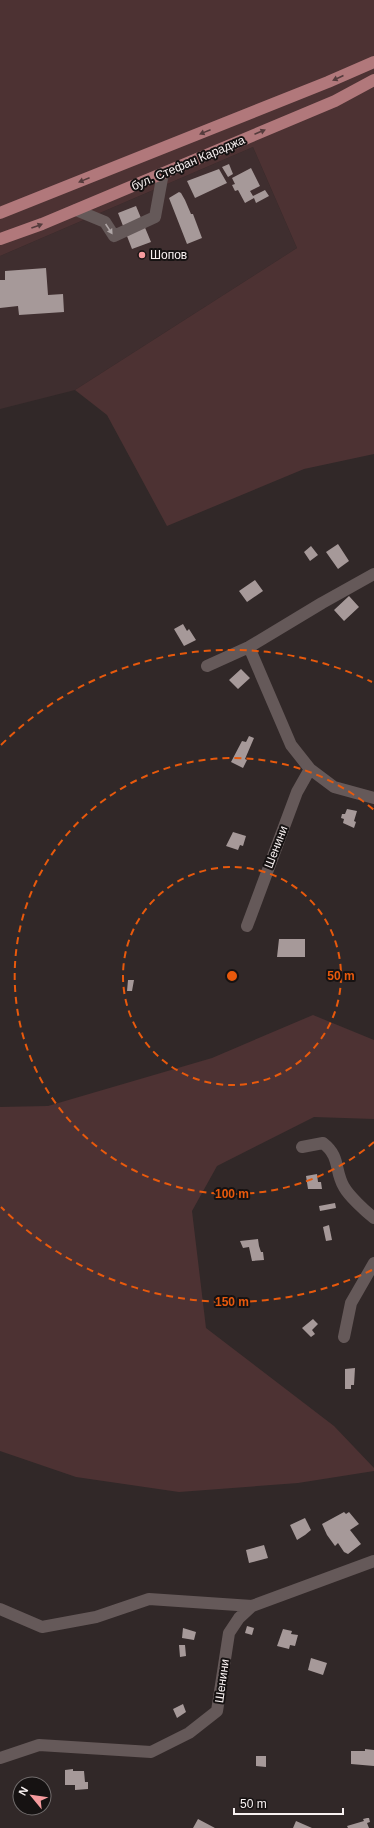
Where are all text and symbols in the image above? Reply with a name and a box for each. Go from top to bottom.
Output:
one-way arrow [333,75,344,81]
one-way arrow [199,129,210,135]
one-way arrow [254,129,266,136]
street label: бул. Стефан Караджа [129,133,247,193]
one-way arrow [78,178,90,184]
one-way arrow [31,223,43,229]
one-way arrow [105,223,113,234]
place label: Шопов [150,248,187,262]
marker: Шопов [137,250,147,260]
street label: Шенини [262,824,290,870]
centre of rings [225,969,239,983]
text: 50 m [327,969,355,983]
text: 100 m [215,1187,249,1201]
text: 150 m [215,1295,249,1309]
street label: Шенини [212,1658,232,1704]
north arrow [12,1776,52,1816]
text: N [16,1785,30,1798]
scale bar [234,1790,343,1816]
text: 50 m [240,1797,267,1811]

